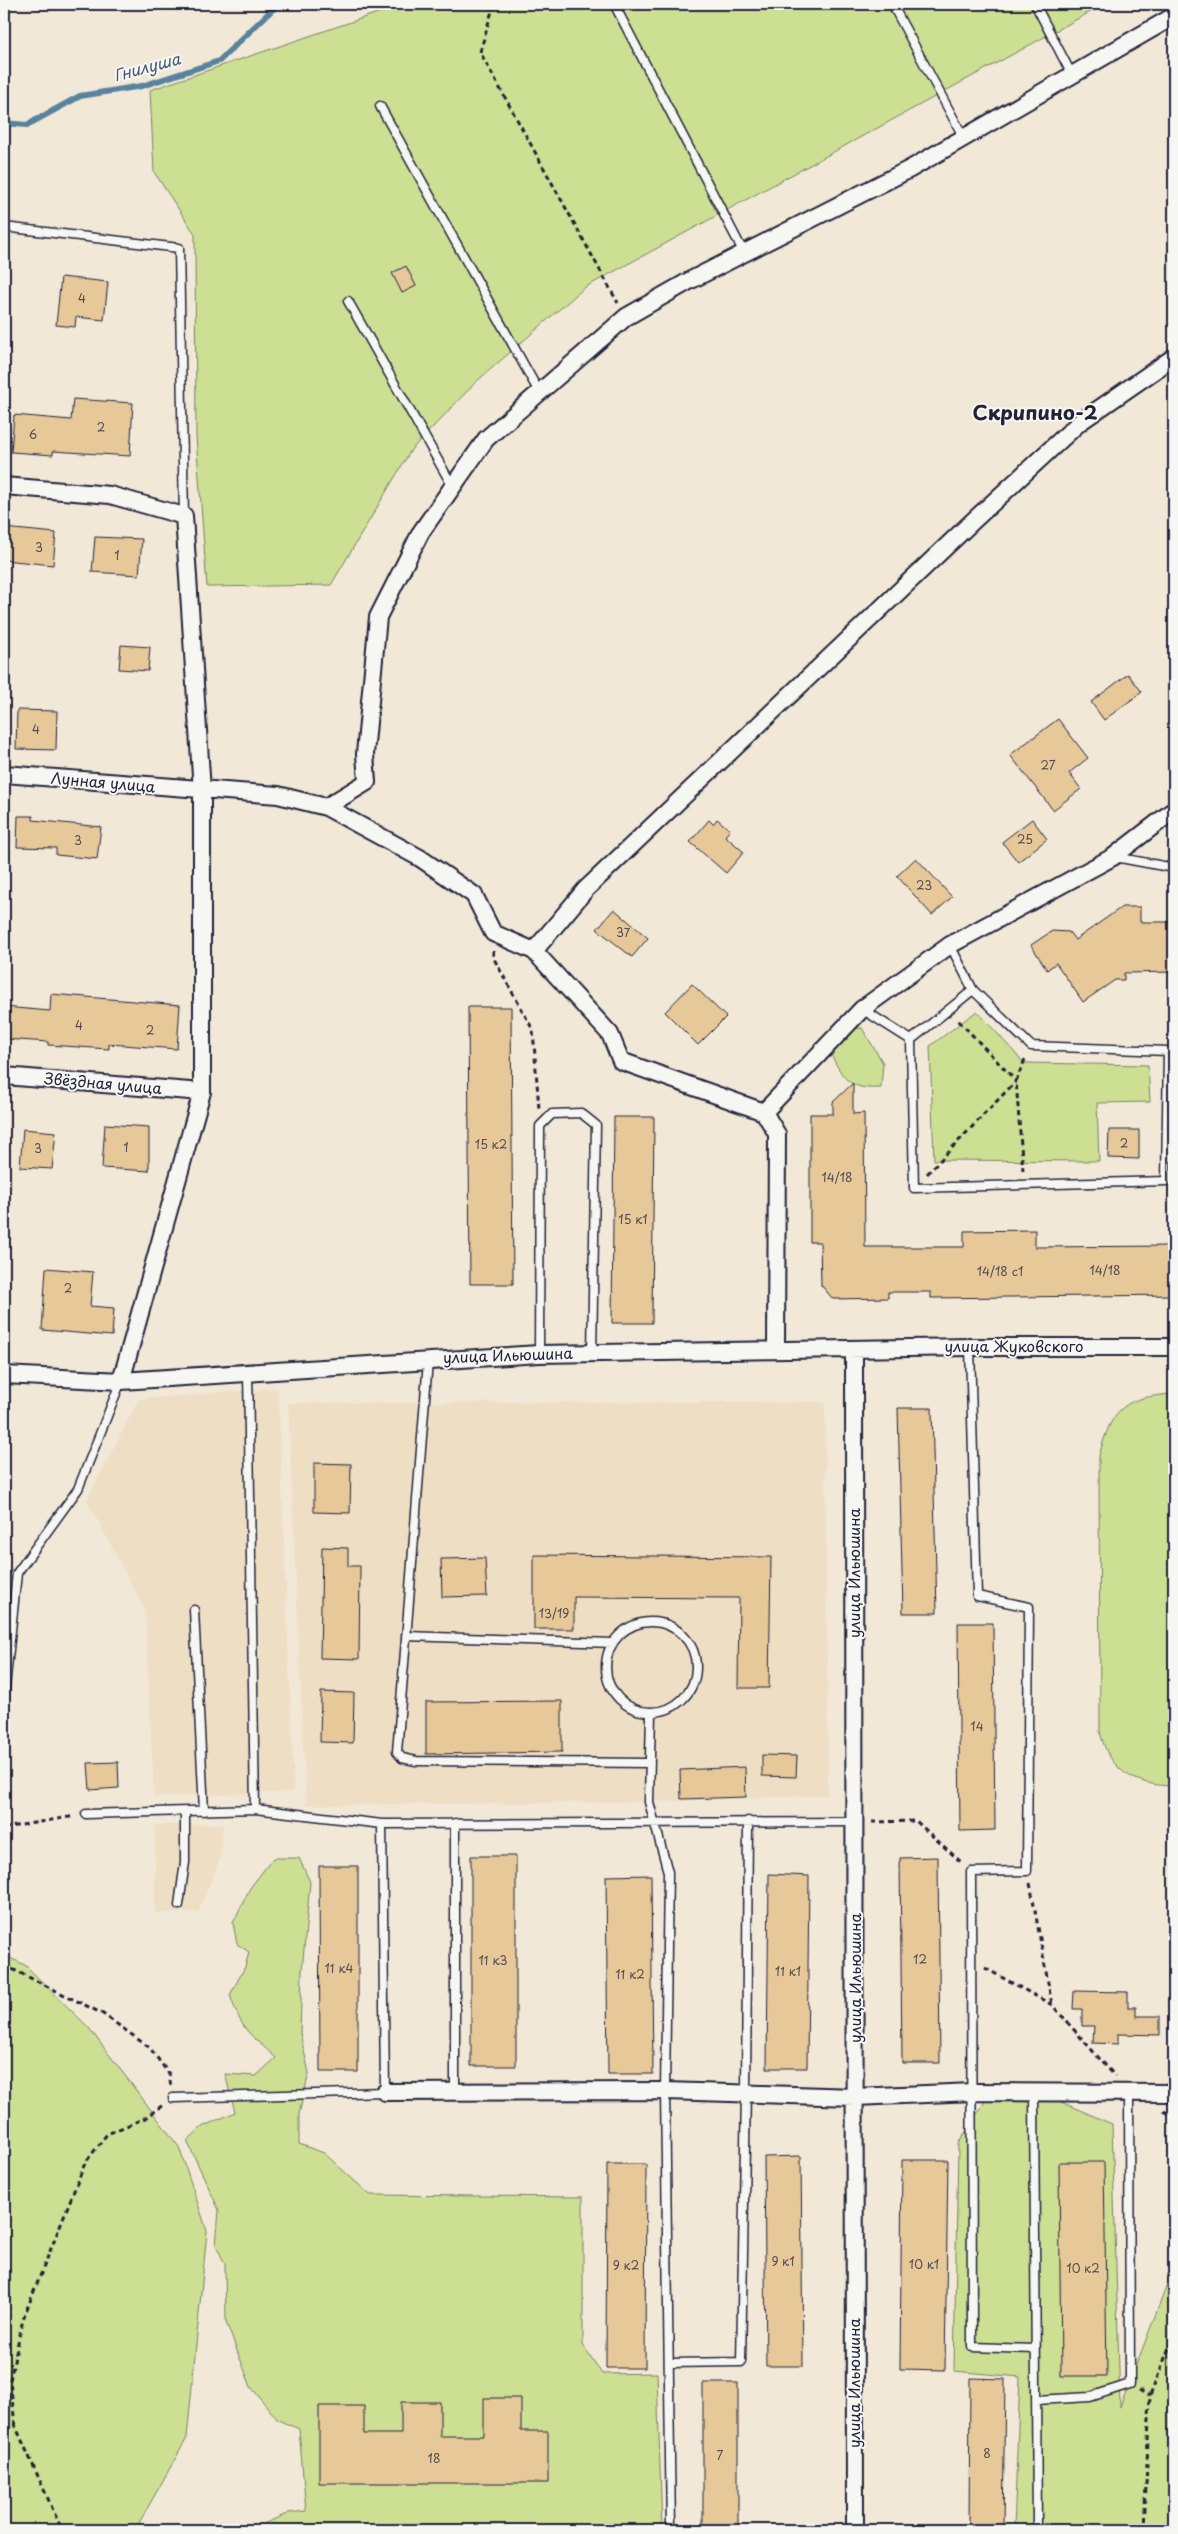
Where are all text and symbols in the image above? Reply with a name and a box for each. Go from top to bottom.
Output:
water label: Гнилуша [111,45,184,86]
house number: 4 [78,289,86,307]
district label: Скрипино-2 [972,397,1098,427]
house number: 2 [97,418,105,436]
house number: 6 [29,425,37,443]
house number: 3 [35,538,43,556]
house number: 1 [114,546,120,564]
house number: 4 [32,720,40,738]
house number: 27 [1041,756,1056,774]
street label: Лунная улица [50,765,157,798]
house number: 25 [1017,830,1033,848]
house number: 3 [74,831,82,849]
house number: 23 [916,876,932,894]
house number: 37 [616,923,631,941]
house number: 4 [75,1016,83,1034]
house number: 2 [146,1021,154,1039]
street label: Звёздная улица [43,1066,164,1099]
house number: 2 [1120,1134,1128,1152]
house number: 15 к2 [475,1135,507,1153]
house number: 1 [123,1138,129,1156]
house number: 3 [34,1139,42,1157]
house number: 14/18 [821,1168,853,1186]
house number: 15 к1 [618,1210,648,1228]
house number: 14/18 [1089,1261,1121,1279]
house number: 14/18 с1 [977,1262,1023,1280]
house number: 2 [64,1279,72,1297]
street label: улица Жуковского [944,1334,1084,1357]
street label: улица Ильюшина [443,1341,574,1368]
street label: улица Ильюшина [842,1508,865,1638]
house number: 13/19 [539,1604,569,1622]
house number: 14 [970,1717,984,1735]
street label: улица Ильюшина [843,1913,866,2043]
house number: 12 [913,1950,927,1968]
house number: 11 к3 [478,1951,508,1969]
house number: 11 к4 [324,1959,354,1977]
house number: 11 к1 [775,1962,801,1980]
house number: 11 к2 [615,1965,645,1983]
house number: 9 к1 [771,2252,795,2270]
house number: 10 к1 [909,2255,939,2273]
house number: 9 к2 [613,2256,639,2274]
house number: 10 к2 [1066,2259,1100,2277]
street label: улица Ильюшина [842,2318,865,2448]
house number: 8 [983,2444,991,2462]
house number: 7 [717,2446,724,2464]
house number: 18 [428,2449,440,2467]

